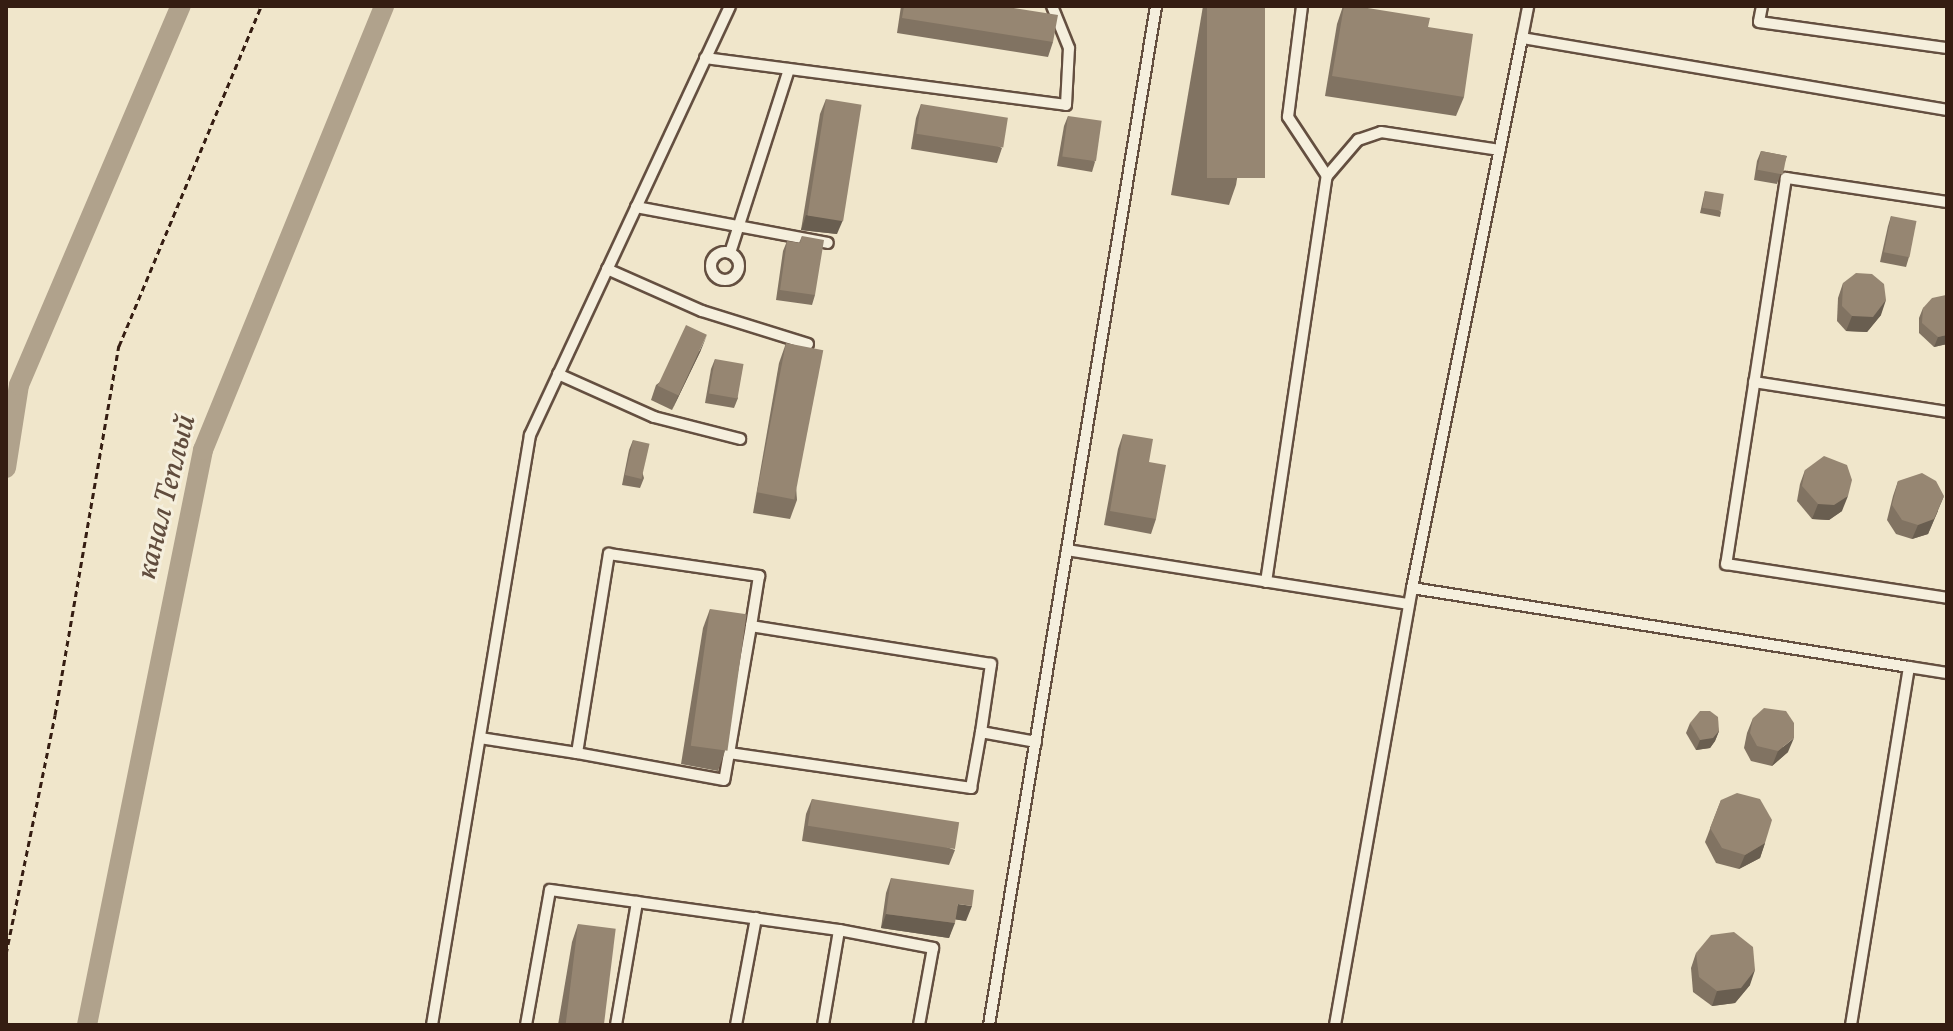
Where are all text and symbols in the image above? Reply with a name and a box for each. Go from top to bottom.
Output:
water label: канал Теплый [129,411,205,583]

